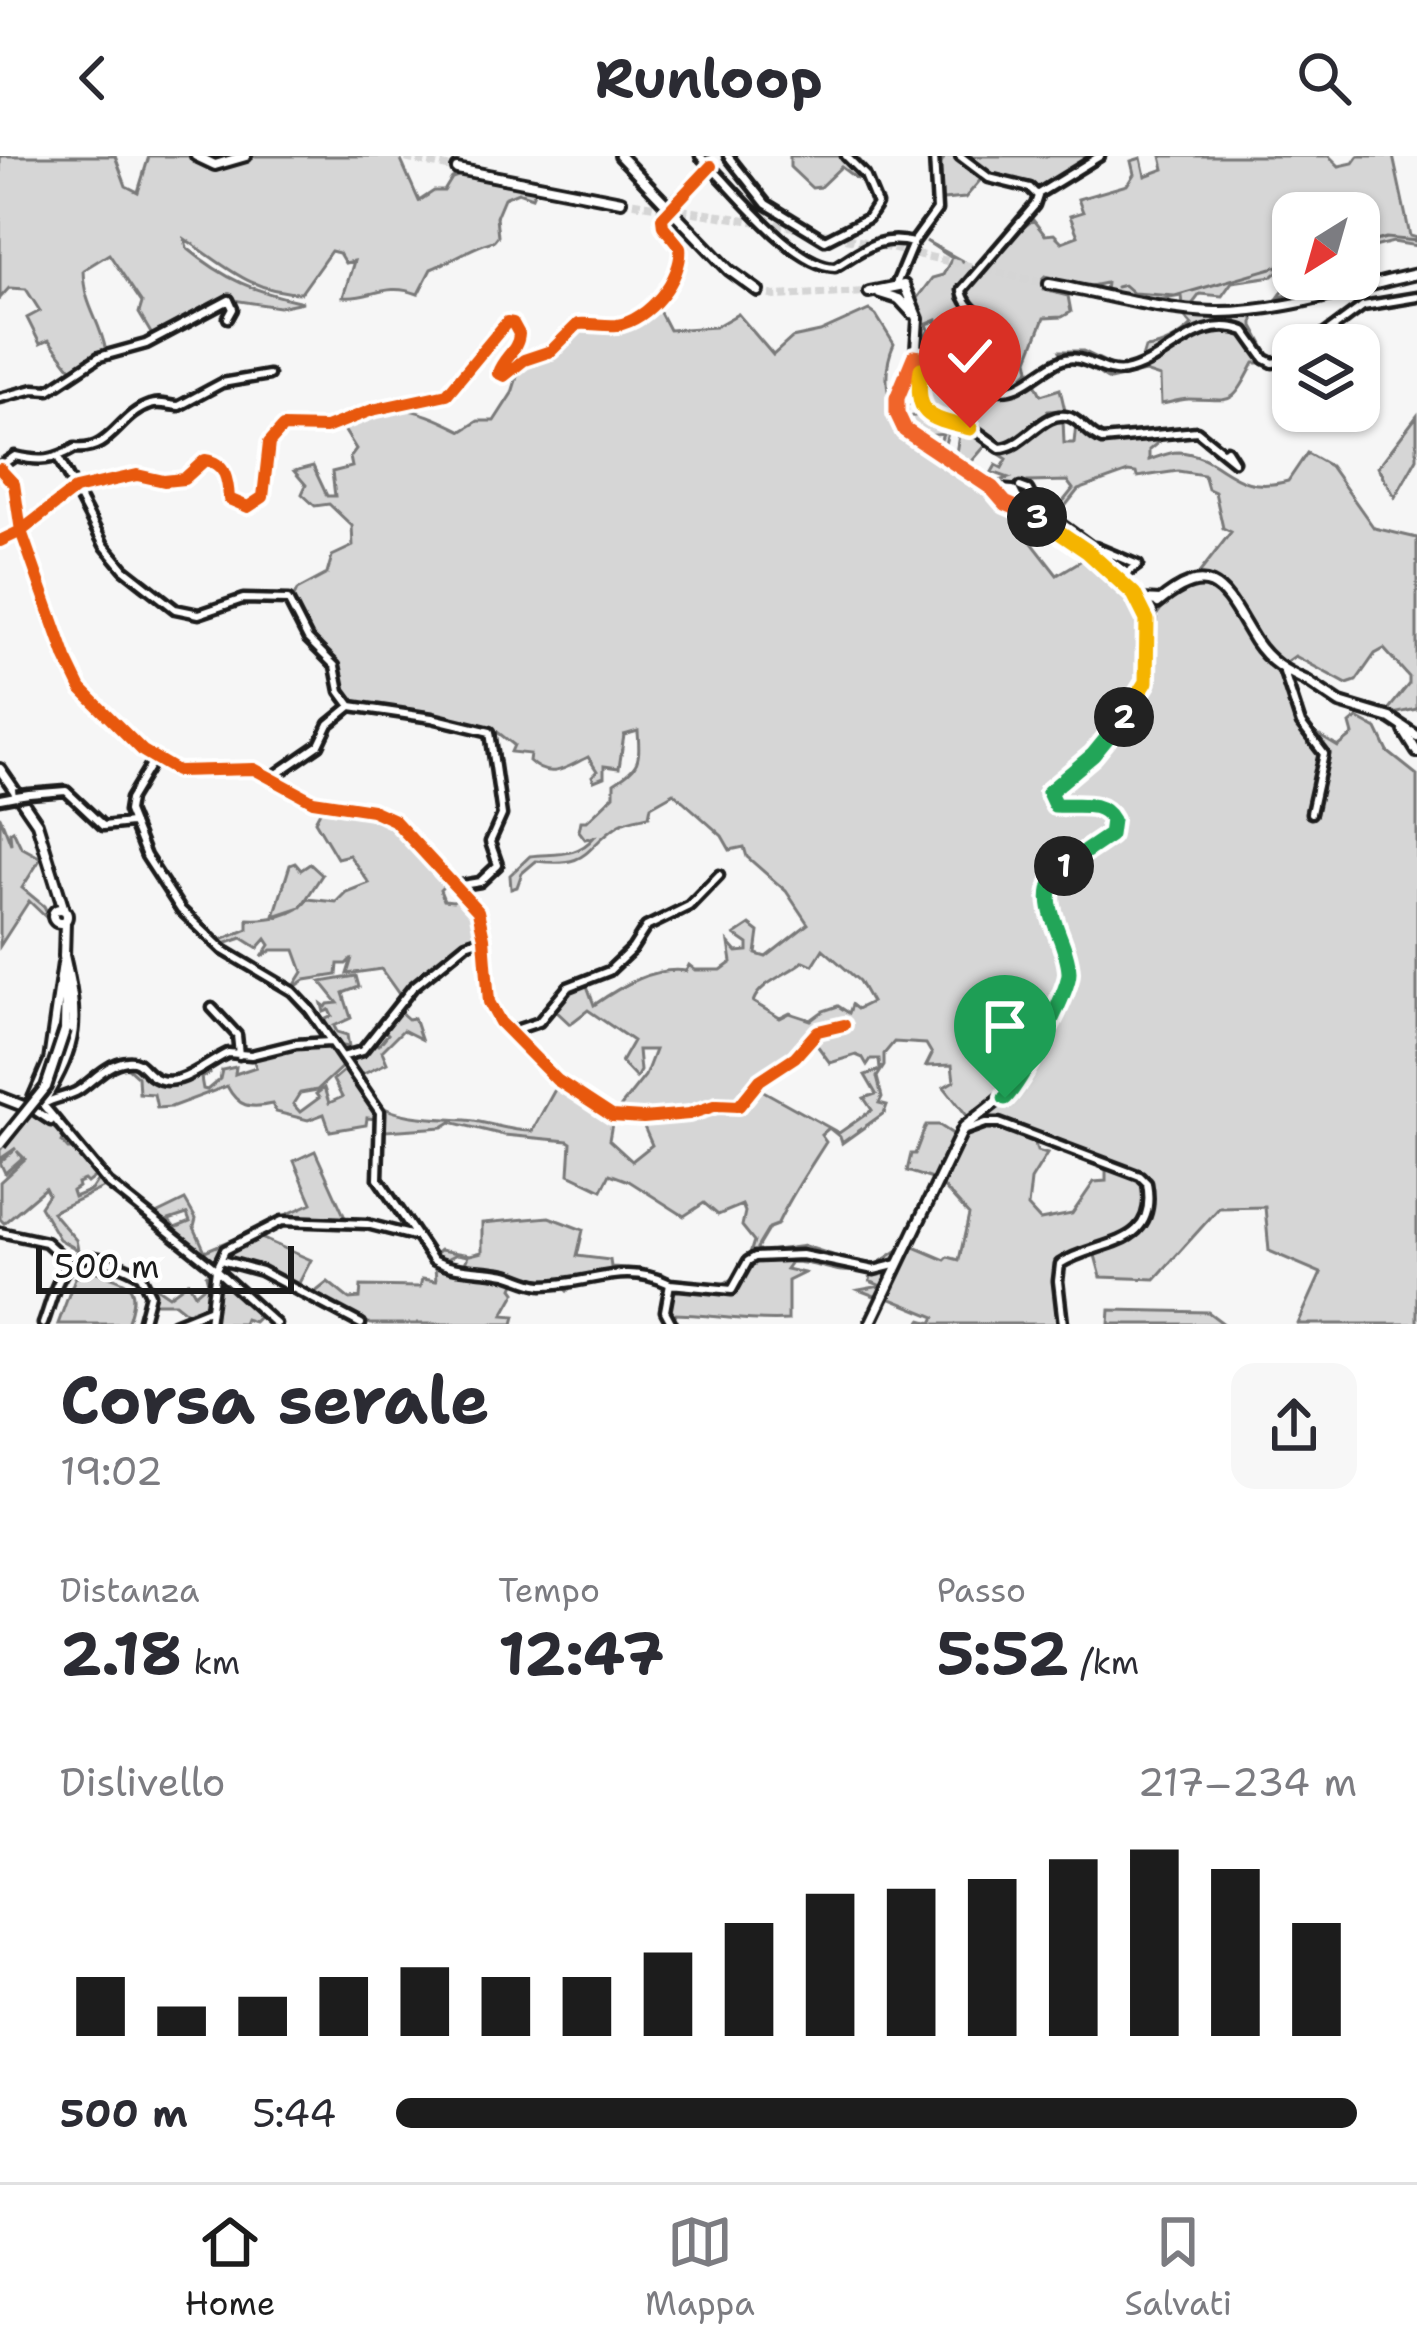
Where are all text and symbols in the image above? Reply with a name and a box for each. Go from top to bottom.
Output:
text: Runloop [594,42,823,114]
icon: back [60,45,126,111]
icon: search [1291,45,1357,111]
north arrow [1272,192,1380,300]
map controls [1272,192,1380,432]
pin [919,305,1021,428]
icon: check [937,323,1003,389]
button: layers [1272,324,1380,432]
pin: 3 [1007,487,1067,547]
text: 3 [1025,494,1049,539]
pin: 2 [1094,687,1154,747]
text: 2 [1112,694,1136,739]
pin: 1 [1034,836,1094,896]
text: 1 [1056,843,1072,888]
pin [954,975,1056,1098]
icon: arrive [972,993,1038,1059]
scale bar [36,1240,294,1293]
text: 500 m [54,1244,160,1289]
text: Corsa serale [60,1356,490,1444]
button: share [1231,1363,1357,1489]
text: 19:02 [60,1445,163,1497]
text: Distanza [60,1568,200,1613]
text: Tempo [498,1568,600,1613]
text: Passo [937,1568,1026,1613]
text: 2.18 [60,1613,182,1693]
text: 12:47 [498,1613,664,1693]
text: 5:52 [937,1613,1069,1693]
text: km [182,1640,240,1685]
text: /km [1069,1640,1139,1685]
text: Dislivello [60,1756,225,1808]
text: 217–234 m [1137,1756,1357,1808]
text: 500 m [60,2087,188,2139]
text: 5:44 [252,2087,336,2139]
tab: Home [185,2209,275,2326]
tab: Mappa [645,2209,755,2326]
tab: Salvati [1124,2209,1232,2326]

